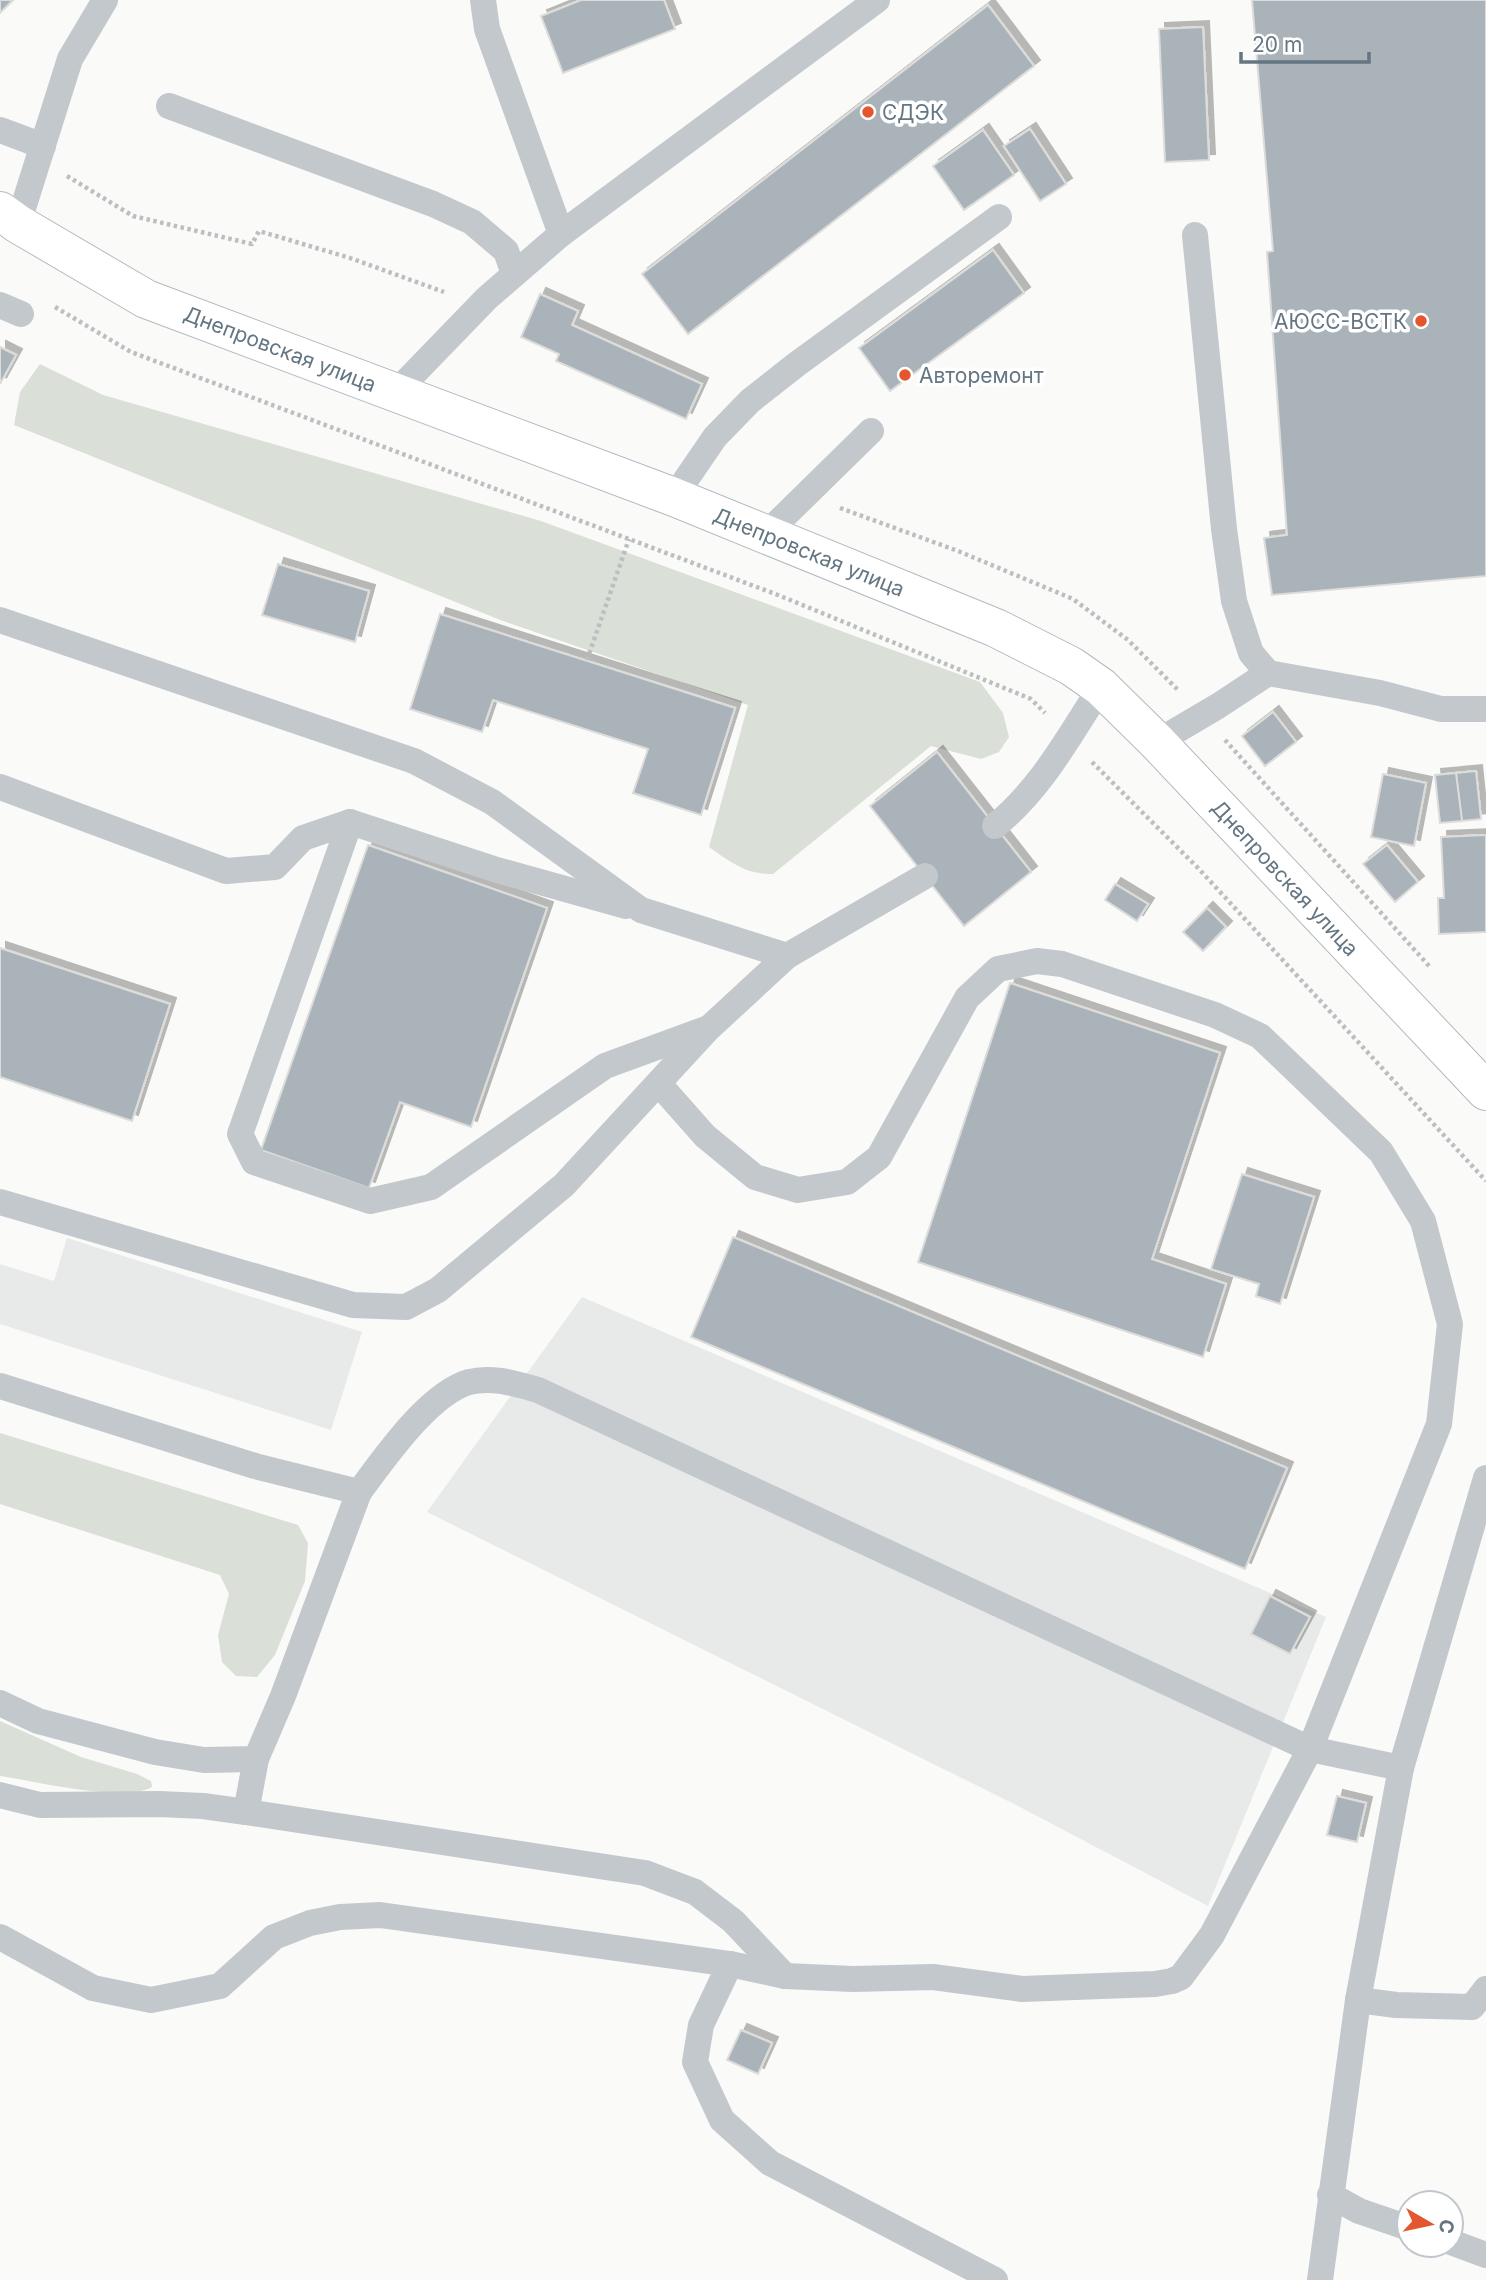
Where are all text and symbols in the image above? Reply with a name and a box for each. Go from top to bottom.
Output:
scale bar [1241,21,1369,65]
text: 20 m [1252,32,1302,57]
place label: СДЭК [882,100,944,125]
marker: СДЭК [860,104,876,120]
street label: Днепровская улица [180,301,380,397]
place label: АЮСС-ВСТК [1274,309,1407,334]
marker: АЮСС-ВСТК [1413,313,1429,329]
place label: Авторемонт [919,363,1044,388]
marker: Авторемонт [897,367,913,383]
street label: Днепровская улица [710,502,908,602]
street label: Днепровская улица [1206,795,1364,961]
north arrow [1395,2189,1465,2259]
text: С [1434,2218,1459,2235]

